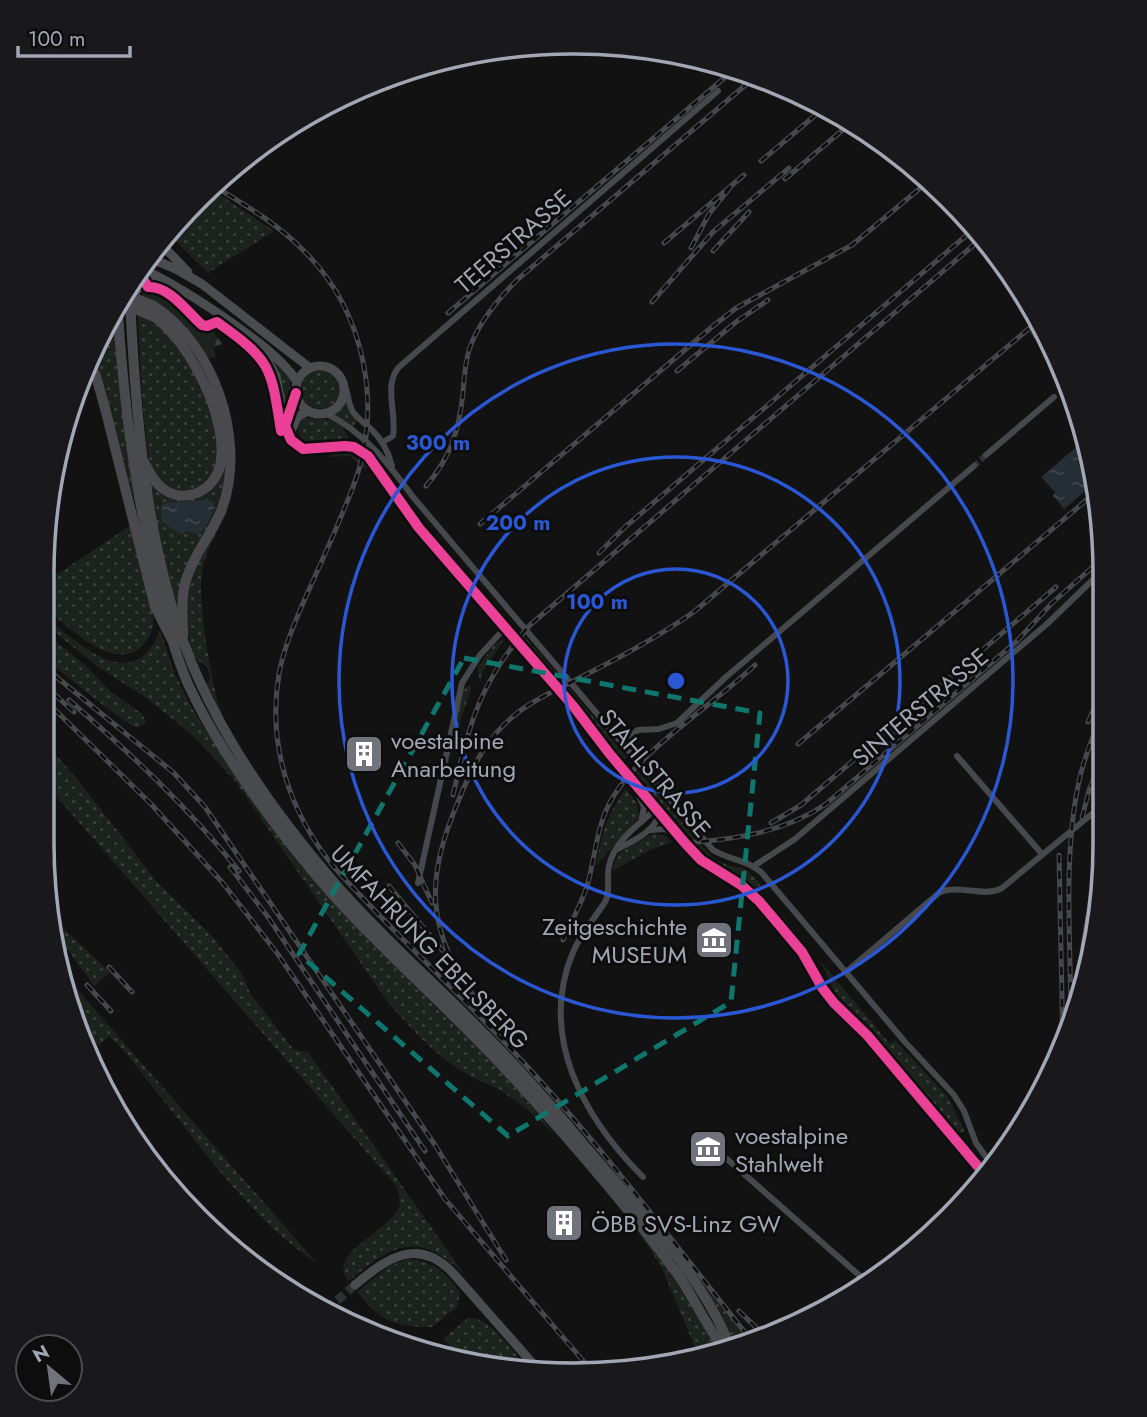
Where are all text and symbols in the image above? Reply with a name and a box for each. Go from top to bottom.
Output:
scale bar [18,14,130,58]
text: 100 m [28,24,85,54]
street label: TEERSTRASSE [447,181,579,301]
text: 300 m [406,428,470,458]
text: 200 m [485,508,551,538]
text: 100 m [566,587,628,617]
street label: SINTERSTRASSE [844,639,996,775]
centre of rings [664,669,688,693]
street label: STAHLSTRASSE [591,701,719,845]
place label: voestalpine Anarbeitung [391,723,516,786]
building icon: voestalpine Anarbeitung [343,733,385,775]
street label: UMFAHRUNG EBELSBERG [323,837,537,1057]
place label: Zeitgeschichte MUSEUM [542,909,687,972]
museum icon: Zeitgeschichte MUSEUM [693,919,735,961]
place label: voestalpine Stahlwelt [735,1118,848,1181]
museum icon: voestalpine Stahlwelt [687,1128,729,1170]
building icon: ÖBB SVS-Linz GW [543,1202,585,1244]
place label: ÖBB SVS-Linz GW [591,1206,781,1241]
north arrow [14,1333,84,1403]
text: N [28,1338,54,1369]

